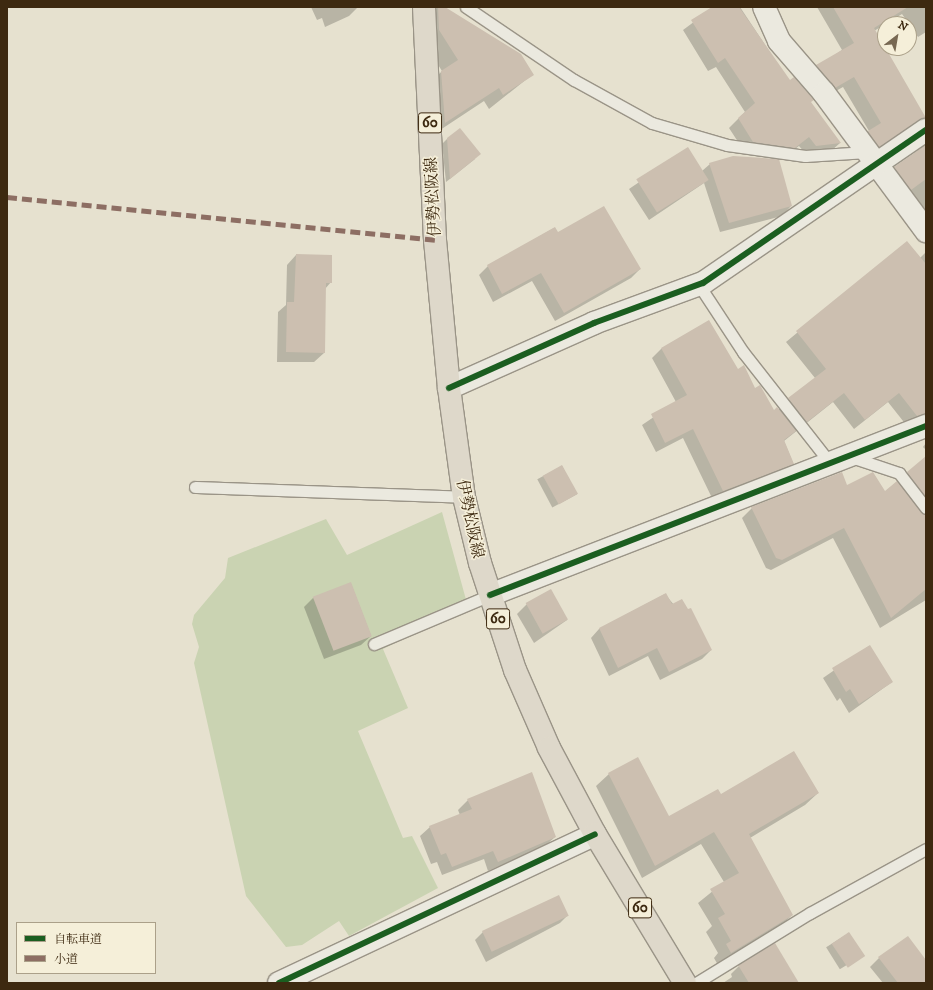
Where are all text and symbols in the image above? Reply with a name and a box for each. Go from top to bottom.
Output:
north arrow [877,16,917,56]
text: N [895,18,910,35]
road number: 60 [418,110,442,136]
street label: 伊勢松阪線 [421,157,445,237]
street label: 伊勢松阪線 [452,478,488,560]
road number: 60 [486,606,510,632]
road number: 60 [628,895,652,921]
legend [16,922,156,974]
text: 自転車道 [54,932,102,947]
text: 小道 [54,952,78,967]

